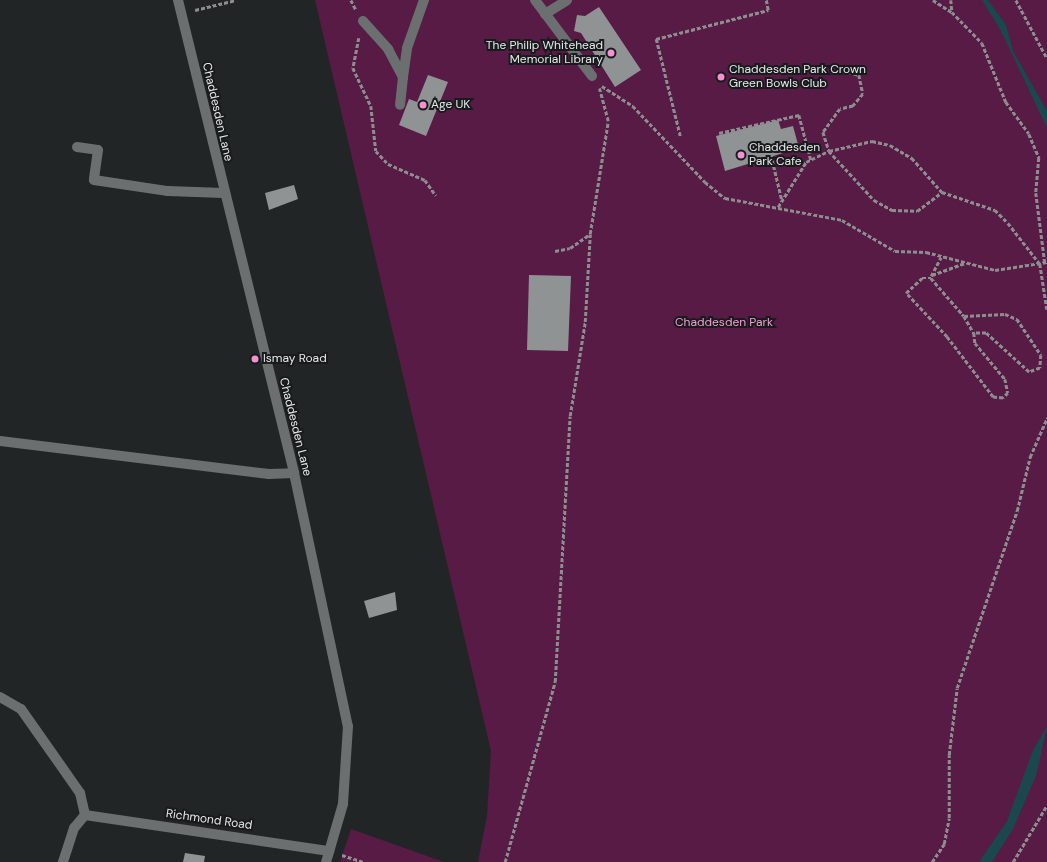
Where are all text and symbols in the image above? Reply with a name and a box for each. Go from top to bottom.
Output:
place label: The Philip Whitehead Memorial Library [486,39,603,67]
marker: The Philip Whitehead Memorial Library [606,48,616,58]
street label: Chaddesden Lane [199,61,235,163]
place label: Chaddesden Park Crown Green Bowls Club [729,63,866,91]
marker: Chaddesden Park Crown Green Bowls Club [716,72,726,82]
place label: Age UK [431,98,470,112]
marker: Age UK [418,100,428,110]
place label: Chaddesden Park Cafe [749,141,820,169]
marker: Chaddesden Park Cafe [736,150,746,160]
park label: Chaddesden Park [675,316,773,330]
place label: Ismay Road [263,352,327,366]
marker: Ismay Road [250,354,260,364]
street label: Chaddesden Lane [276,376,314,478]
street label: Richmond Road [165,807,253,833]

